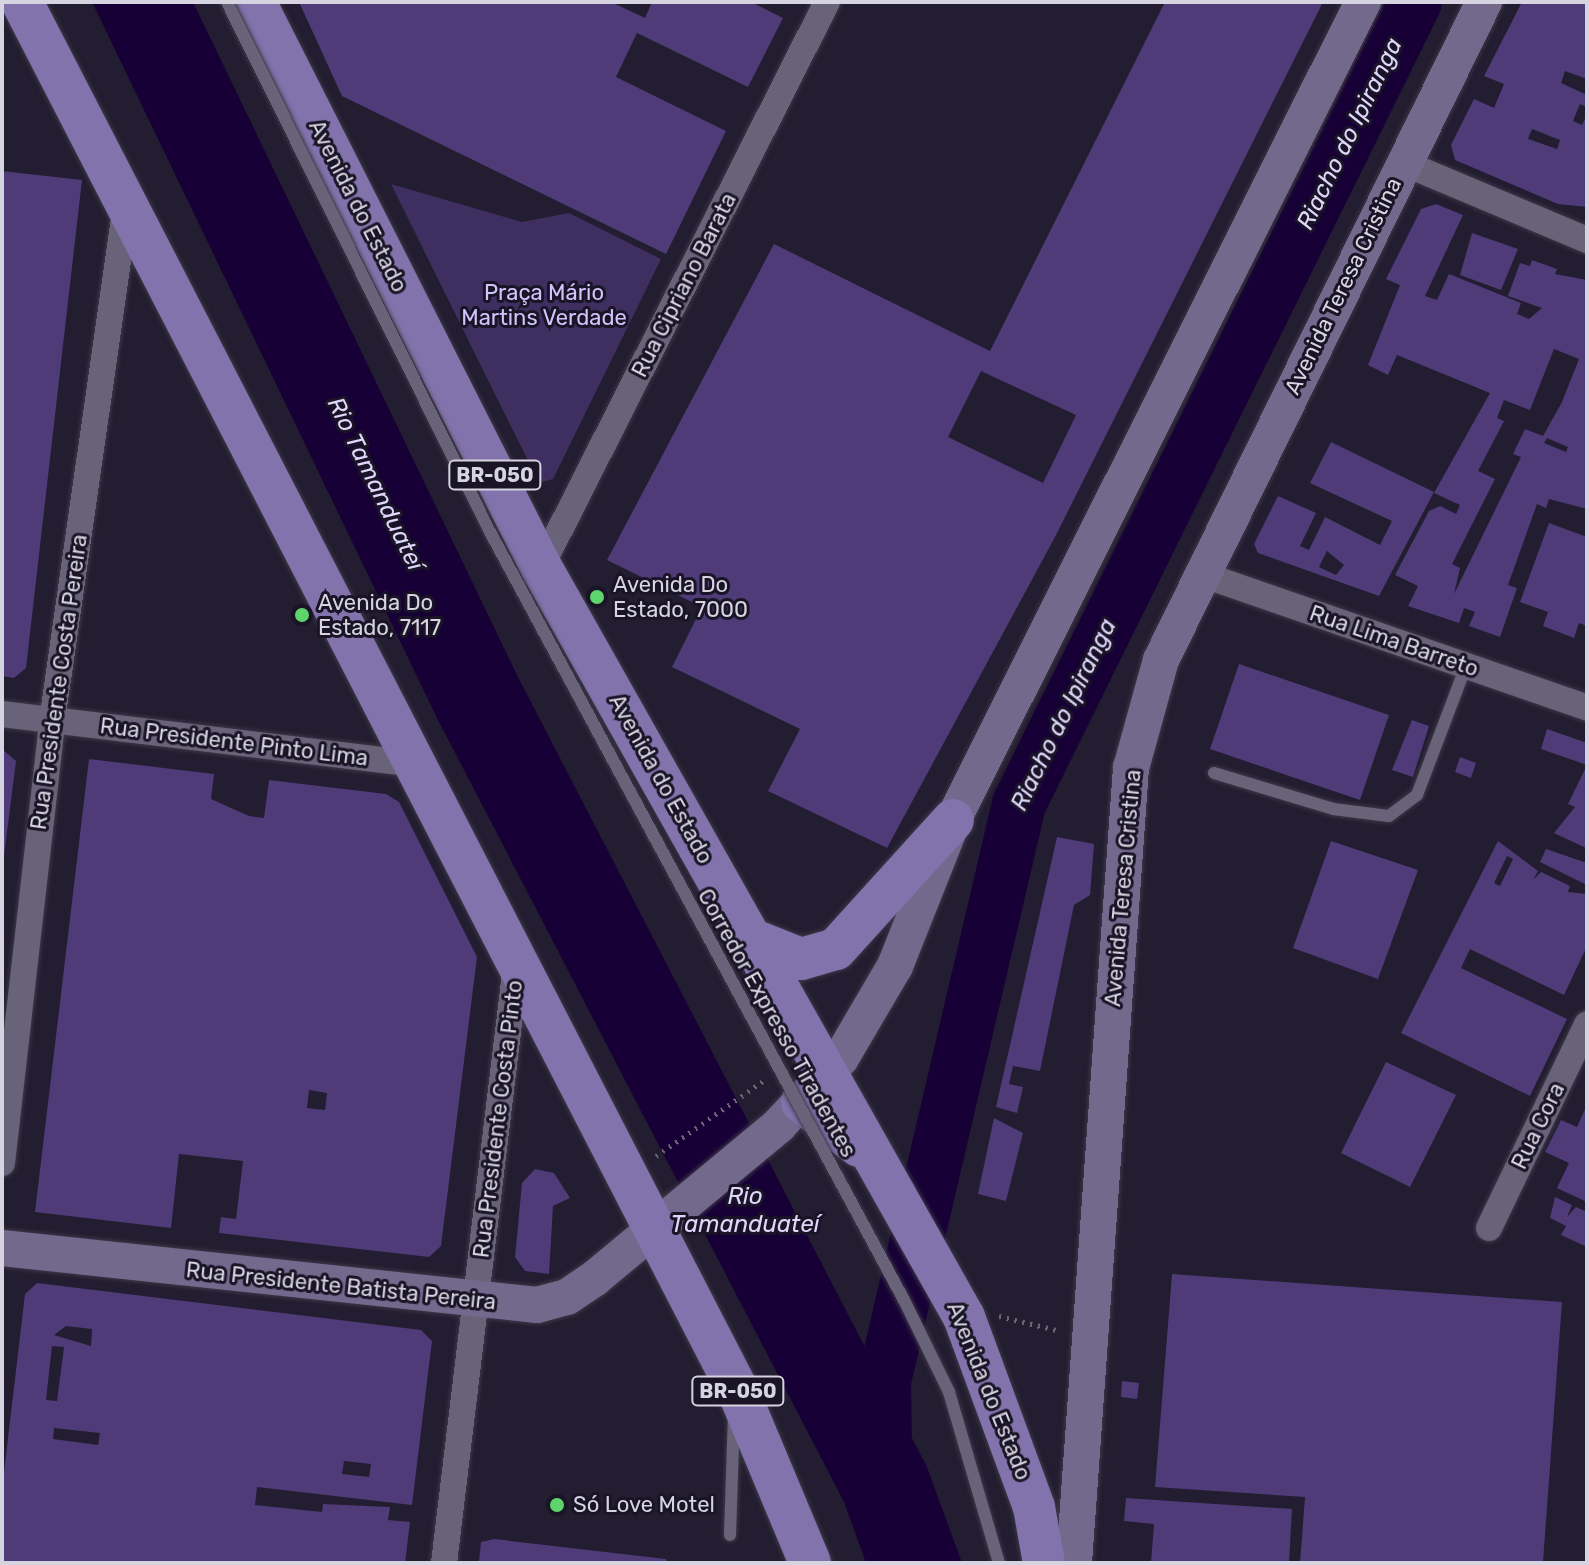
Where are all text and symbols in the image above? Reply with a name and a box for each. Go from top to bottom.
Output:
water label: Riacho do Ipiranga [1291,33,1409,235]
street label: Avenida do Estado [303,116,413,296]
street label: Avenida Teresa Cristina [1279,173,1407,399]
street label: Rua Cipriano Barata [626,188,742,382]
park label: Praça Mário Martins Verdade [461,279,627,330]
water label: Rio Tamanduateí [320,392,430,576]
road number: BR-050 [447,459,543,491]
street label: Rua Presidente Costa Pereira [25,532,93,832]
place label: Avenida Do Estado, 7000 [613,571,748,622]
marker: Avenida Do Estado, 7000 [588,588,606,606]
place label: Avenida Do Estado, 7117 [318,589,441,640]
street label: Rua Lima Barreto [1306,600,1482,682]
marker: Avenida Do Estado, 7117 [293,606,311,624]
water label: Riacho do Ipiranga [1005,614,1123,816]
street label: Avenida do Estado [604,690,718,868]
street label: Rua Presidente Pinto Lima [98,712,370,772]
street label: Avenida Teresa Cristina [1099,768,1147,1008]
street label: Corredor Expresso Tiradentes [692,884,862,1162]
street label: Rua Presidente Costa Pinto [468,979,528,1259]
street label: Rua Cora [1506,1079,1570,1173]
water label: Rio Tamanduateí [670,1183,820,1239]
street label: Rua Presidente Batista Pereira [185,1257,497,1315]
street label: Avenida do Estado [941,1298,1037,1484]
road number: BR-050 [690,1375,786,1407]
place label: Só Love Motel [573,1492,715,1518]
marker: Só Love Motel [548,1496,566,1514]

